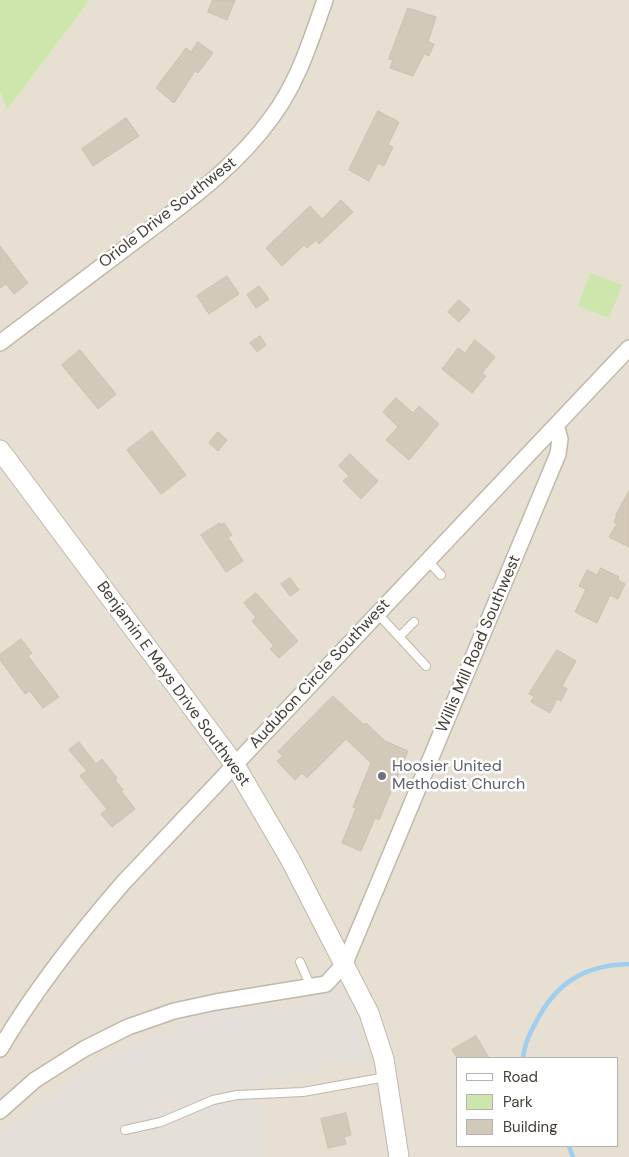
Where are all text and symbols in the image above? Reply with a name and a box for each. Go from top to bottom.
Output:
street label: Oriole Drive Southwest [95,153,241,273]
street label: Willis Mill Road Southwest [433,552,525,736]
street label: Benjamin E Mays Drive Southwest [92,578,254,790]
street label: Audubon Circle Southwest [246,595,394,753]
place label: Hoosier United Methodist Church [392,757,525,795]
marker: Hoosier United Methodist Church [376,770,388,782]
legend [456,1057,619,1147]
text: Road [503,1067,538,1087]
text: Park [503,1092,533,1112]
text: Building [503,1117,558,1137]

